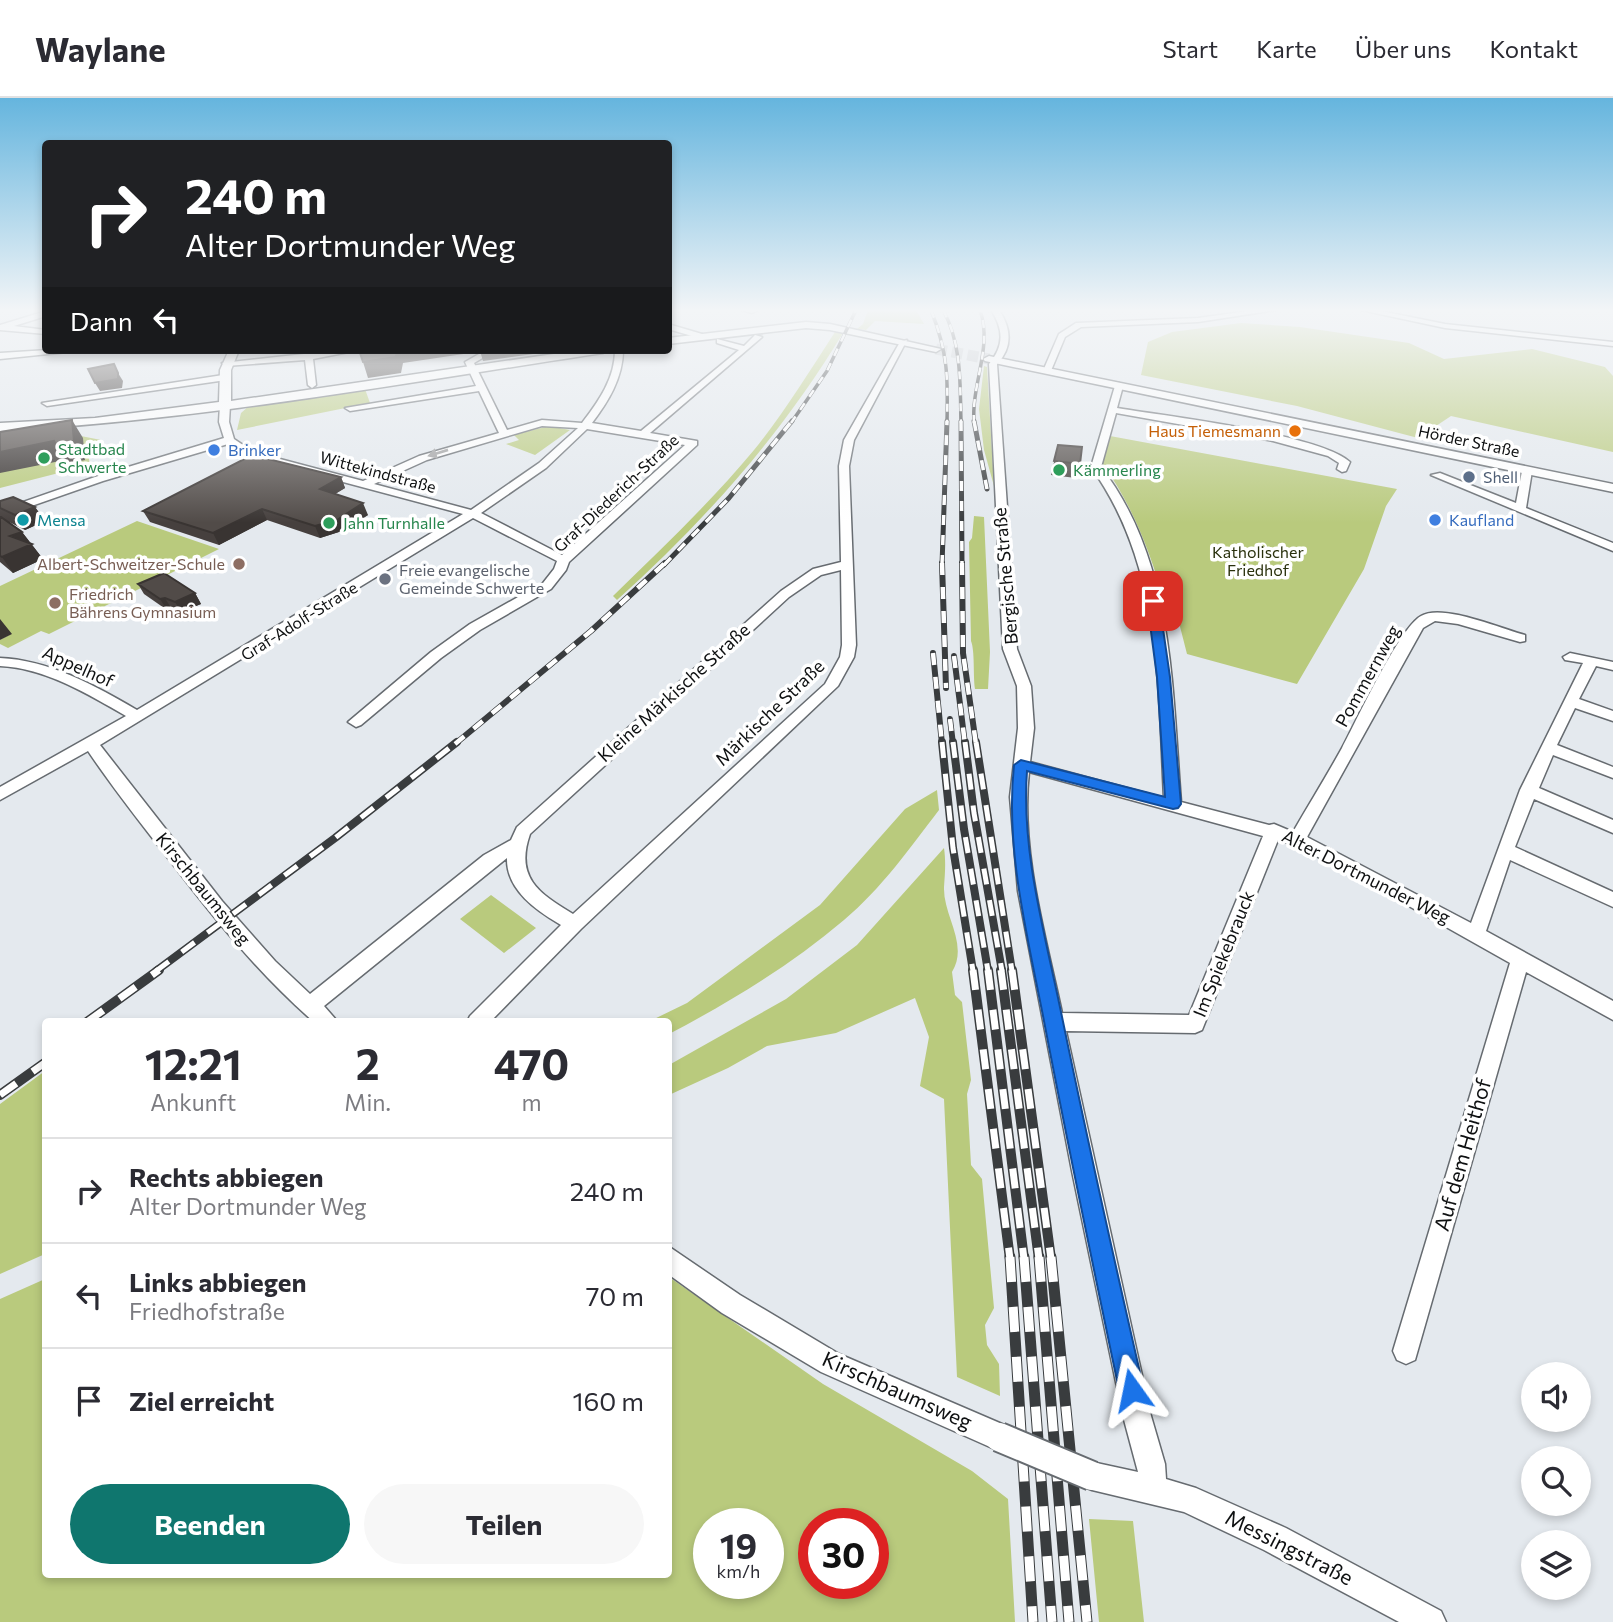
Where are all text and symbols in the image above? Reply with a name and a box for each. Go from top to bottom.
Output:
text: Waylane [35,28,166,69]
text: Start [1163,34,1218,63]
text: Karte [1256,34,1317,63]
text: Über uns [1355,34,1451,63]
text: Kontakt [1489,34,1578,63]
text: 240 m [185,164,327,224]
icon: right [70,168,161,259]
text: Alter Dortmunder Weg [185,224,516,264]
icon: left [147,301,185,339]
text: Dann [70,305,133,336]
street label: Hörder Straße [1417,420,1522,461]
place label: Haus Tiemesmann [1148,421,1281,440]
marker: Haus Tiemesmann [1287,423,1303,439]
street label: Graf-Diederich-Straße [549,430,682,555]
place label: Stadtbad Schwerte [58,439,127,476]
place label: Brinker [228,440,282,459]
marker: Brinker [206,442,222,458]
street label: Wittekindstraße [318,447,438,496]
one-way arrow [428,449,449,459]
marker: Stadtbad Schwerte [36,450,52,466]
place label: Kämmerling [1073,460,1161,479]
marker: Kämmerling [1051,462,1067,478]
place label: Shell [1483,467,1518,486]
marker: Shell [1461,469,1477,485]
street label: Bergische Straße [988,507,1022,646]
place label: Mensa [37,510,86,529]
place label: Kaufland [1449,510,1514,529]
marker: Mensa [15,512,31,528]
marker: Kaufland [1427,512,1443,528]
place label: Jahn Turnhalle [343,513,445,532]
marker: Jahn Turnhalle [321,515,337,531]
park label: Katholischer Friedhof [1212,542,1304,579]
place label: Albert-Schweitzer-Schule [37,554,225,573]
marker: Albert-Schweitzer-Schule [231,556,247,572]
place label: Freie evangelische Gemeinde Schwerte [399,560,544,597]
marker: Freie evangelische Gemeinde Schwerte [377,571,393,587]
pin [1123,571,1183,631]
street label: Graf-Adolf-Straße [237,577,360,664]
icon: arrive [1134,582,1172,620]
place label: Friedrich Bährens Gymnasium [69,584,216,621]
marker: Friedrich Bährens Gymnasium [47,595,63,611]
street label: Kleine Märkische Straße [593,618,754,766]
street label: Pommernweg [1330,620,1404,730]
street label: Appelhof [39,641,118,692]
street label: Märkische Straße [710,655,828,770]
street label: Alter Dortmunder Weg [1279,824,1454,928]
street label: Kirschbaumsweg [152,828,256,949]
street label: Im Spiekebrauck [1188,887,1258,1020]
text: 12:21 [145,1037,242,1089]
text: 2 [356,1037,380,1089]
text: 470 [494,1037,569,1089]
street label: Auf dem Heithof [1428,1075,1495,1234]
text: Ankunft [150,1088,236,1116]
text: Min. [344,1088,391,1116]
text: m [521,1088,541,1116]
text: Rechts abbiegen [129,1161,324,1192]
icon: right [70,1172,108,1210]
text: 240 m [570,1175,644,1206]
text: Alter Dortmunder Weg [129,1192,367,1220]
text: Links abbiegen [129,1266,307,1297]
icon: left [70,1277,108,1315]
text: 70 m [586,1280,644,1311]
text: Friedhofstraße [129,1297,285,1325]
street label: Kirschbaumsweg [819,1345,976,1434]
position arrow [1095,1353,1169,1427]
map controls [1521,1362,1591,1600]
button: sound [1521,1362,1591,1432]
icon: arrive [70,1382,108,1420]
text: Ziel erreicht [129,1385,274,1416]
text: 160 m [572,1385,644,1416]
button: search [1521,1446,1591,1516]
button: Beenden [70,1484,350,1564]
button: Teilen [364,1484,644,1564]
street label: Messingstraße [1222,1504,1358,1590]
speed limit sign: 30 [798,1508,889,1599]
text: 19 [720,1523,757,1566]
button: layers [1521,1530,1591,1600]
text: km/h [717,1560,760,1582]

